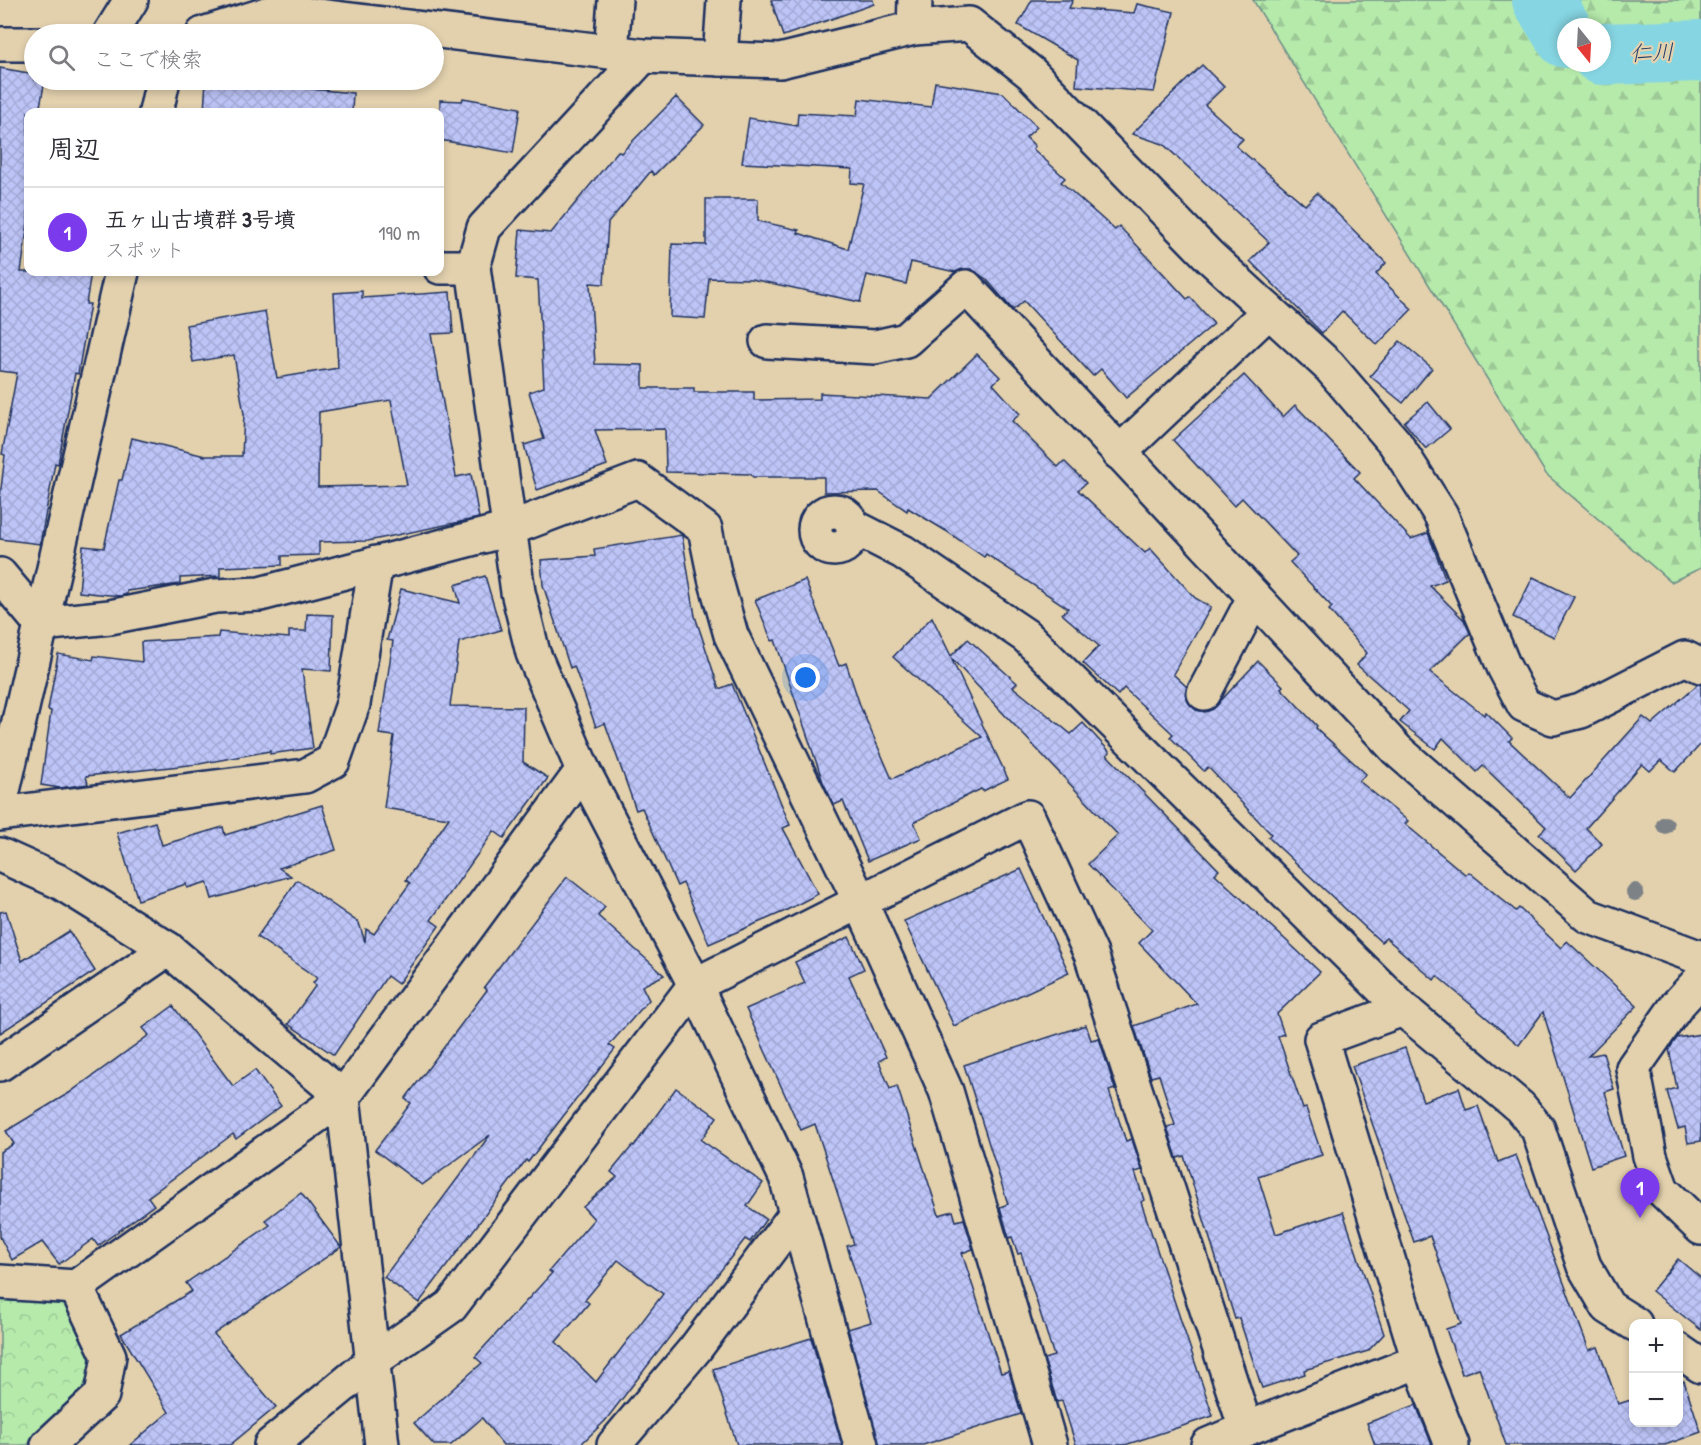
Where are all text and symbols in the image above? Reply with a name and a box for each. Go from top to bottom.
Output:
north arrow [1557,18,1611,72]
search box [24,24,444,90]
water label: 仁川 [1629,36,1675,68]
icon: search [45,41,78,74]
text: ここで検索 [93,44,203,74]
text: 周辺 [48,131,100,166]
text: 五ヶ山古墳群 3号墳 [105,204,296,234]
text: 1 [64,219,71,246]
text: 190 m [378,219,420,246]
text: スポット [105,236,185,263]
your location [791,663,820,692]
pin: 1 [1620,1168,1660,1218]
map controls [1629,1319,1683,1427]
button: + [1629,1319,1683,1373]
button: − [1629,1373,1683,1427]

